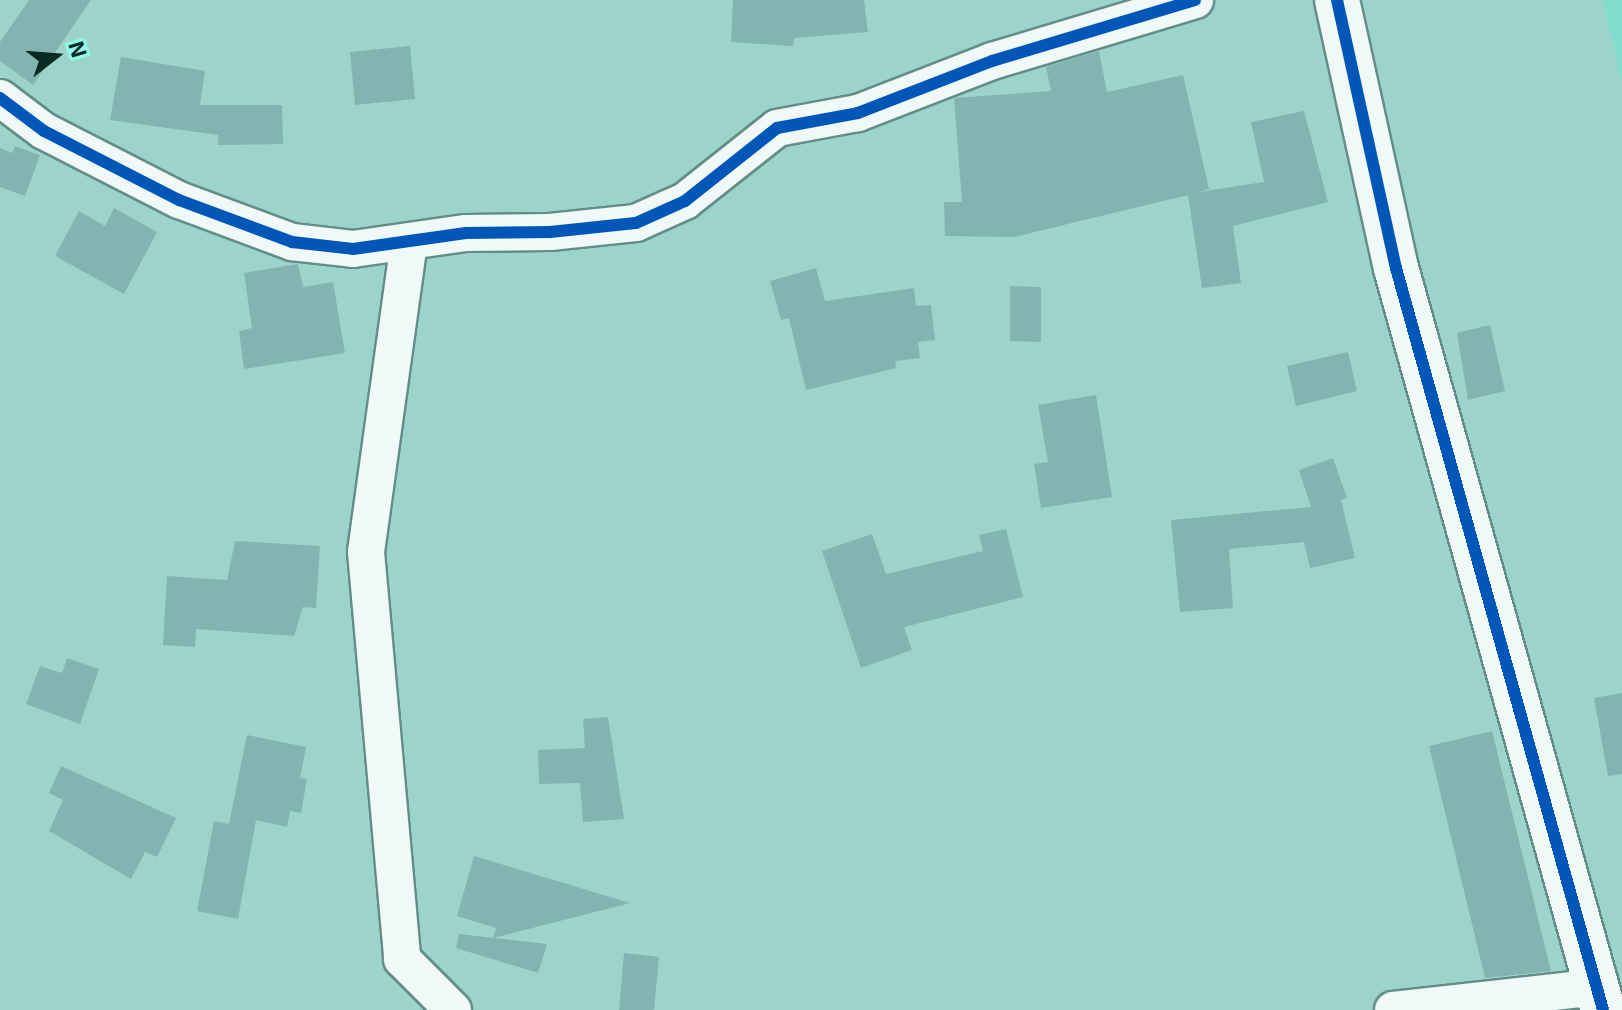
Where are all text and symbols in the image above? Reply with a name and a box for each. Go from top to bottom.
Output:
north arrow [16,16,96,96]
text: N [64,38,94,60]

